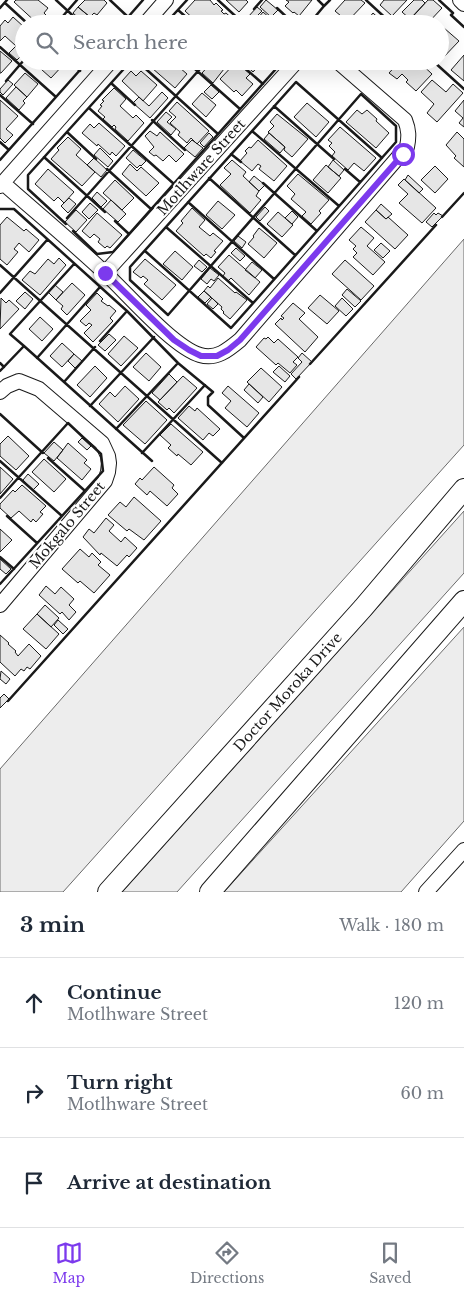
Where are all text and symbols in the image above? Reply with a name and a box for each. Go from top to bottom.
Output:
search box [15,15,449,70]
icon: search [33,29,61,57]
text: Search here [73,31,188,54]
street label: Motlhware Street [153,115,249,219]
route start [392,143,415,166]
route end [94,262,117,285]
street label: Mokgalo Street [25,477,109,572]
street label: Doctor Moroka Drive [230,629,346,755]
text: 3 min [20,912,85,938]
text: Walk · 180 m [339,915,444,935]
text: Continue [67,981,162,1004]
icon: ahead [20,989,48,1017]
text: 120 m [394,993,444,1013]
text: Motlhware Street [67,1004,208,1024]
text: Turn right [67,1071,173,1094]
icon: right [20,1079,48,1107]
text: 60 m [401,1083,444,1103]
text: Motlhware Street [67,1094,208,1114]
icon: arrive [20,1169,48,1197]
text: Arrive at destination [67,1171,271,1194]
tab: Map [52,1239,85,1287]
tab: Directions [190,1239,264,1287]
tab: Saved [369,1239,412,1287]

